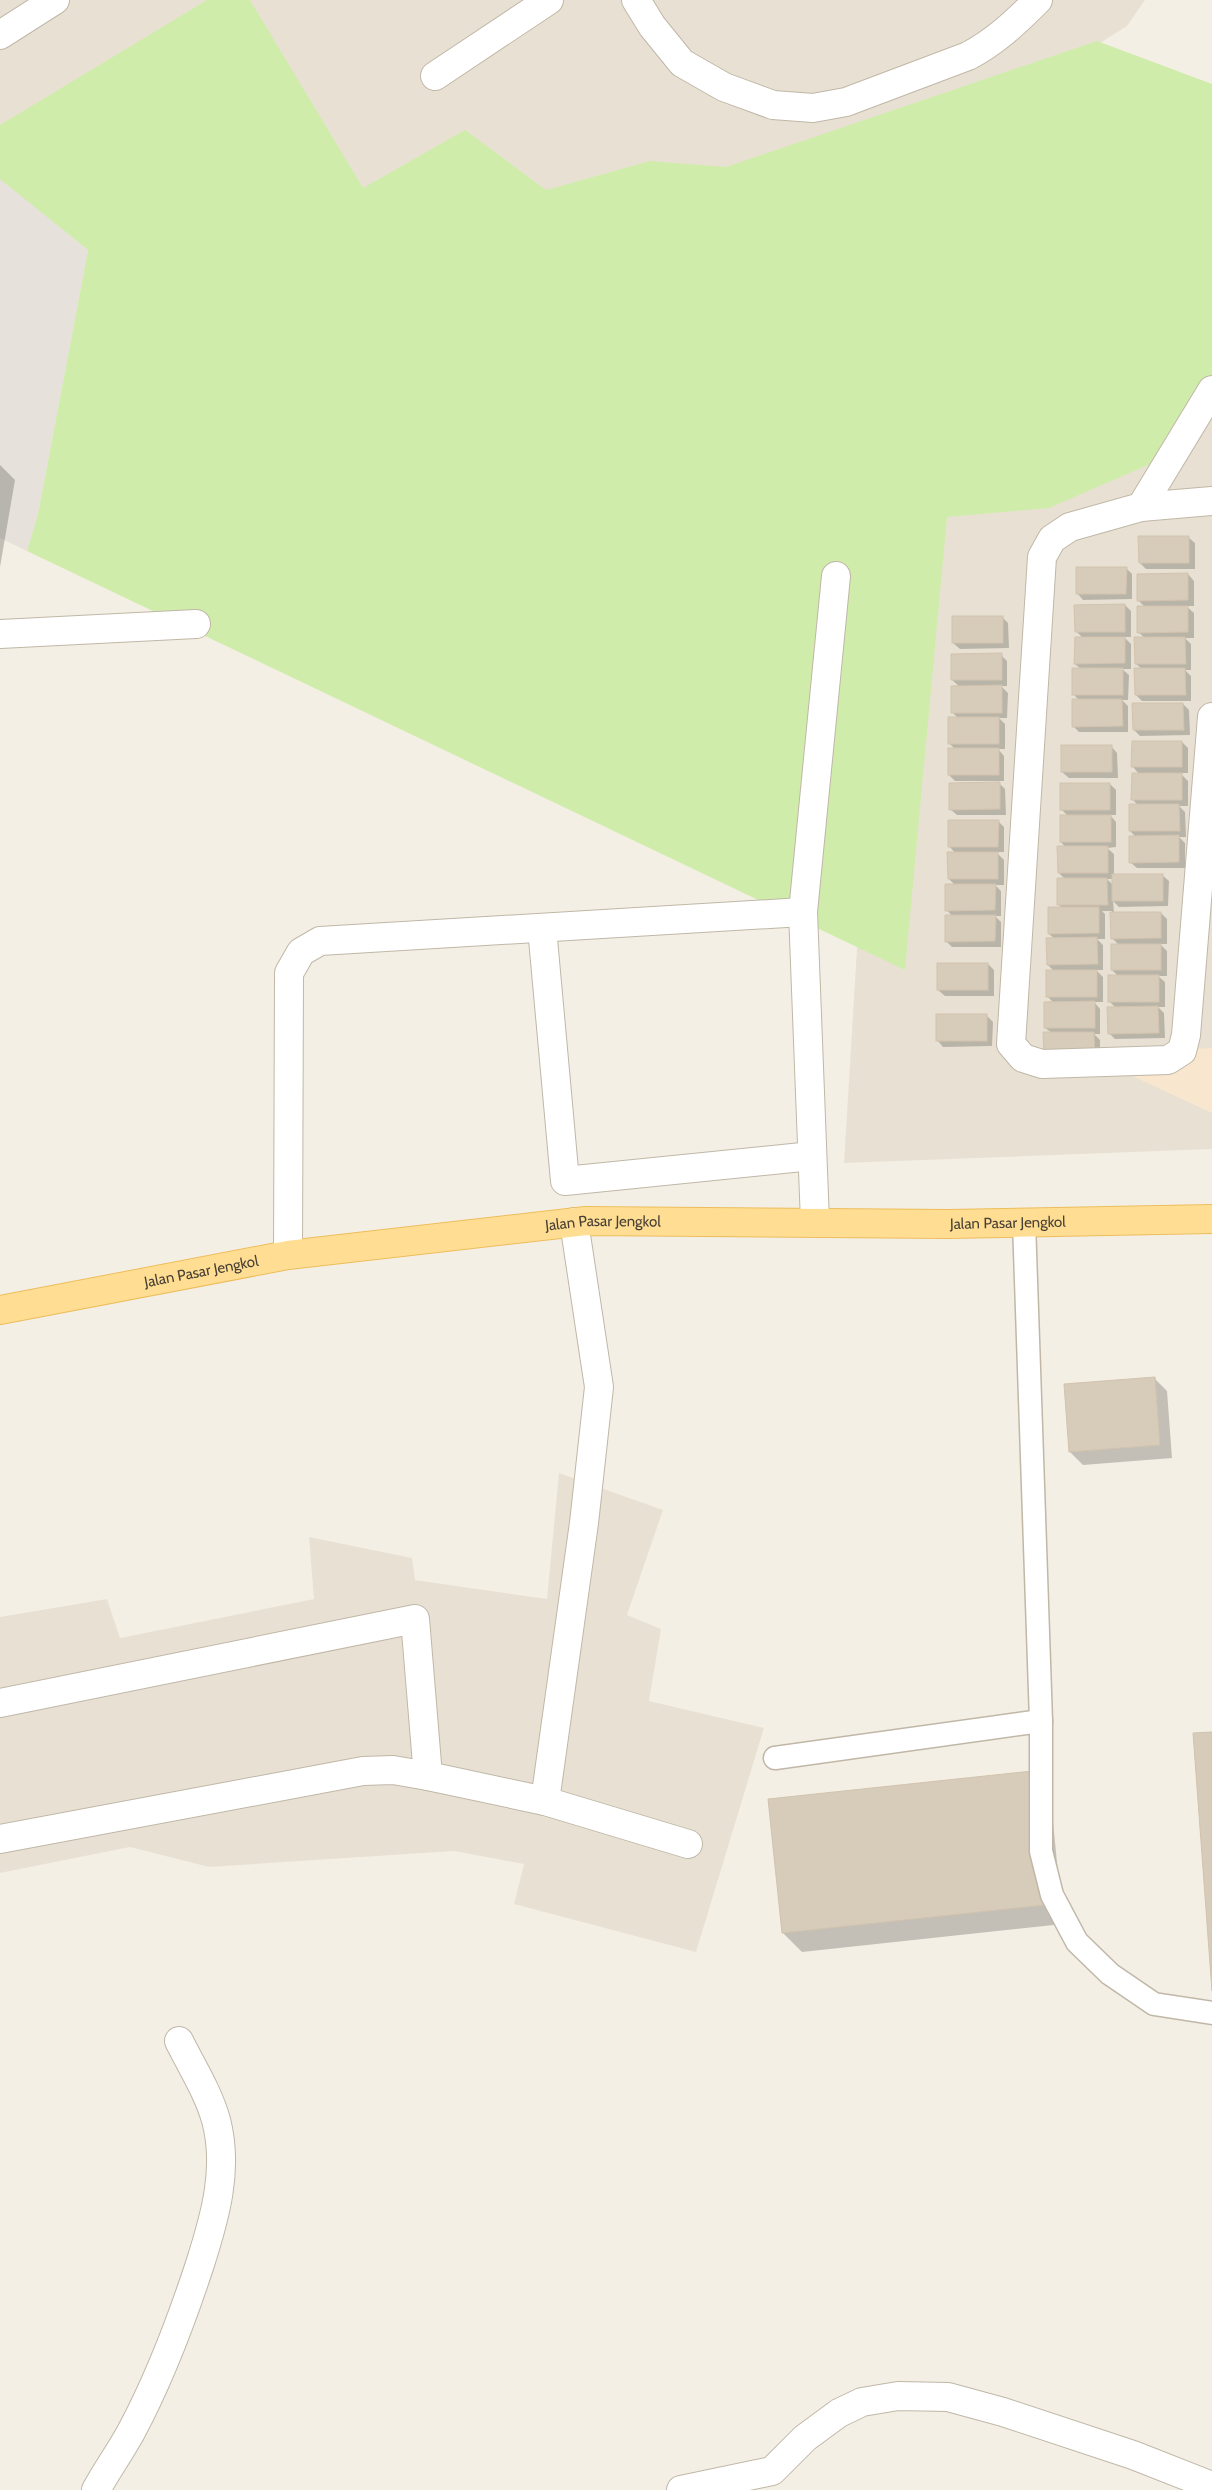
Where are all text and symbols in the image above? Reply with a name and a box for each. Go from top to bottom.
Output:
street label: Jalan Pasar Jengkol [543,1212,661,1235]
street label: Jalan Pasar Jengkol [949,1213,1066,1233]
street label: Jalan Pasar Jengkol [142,1252,260,1291]

